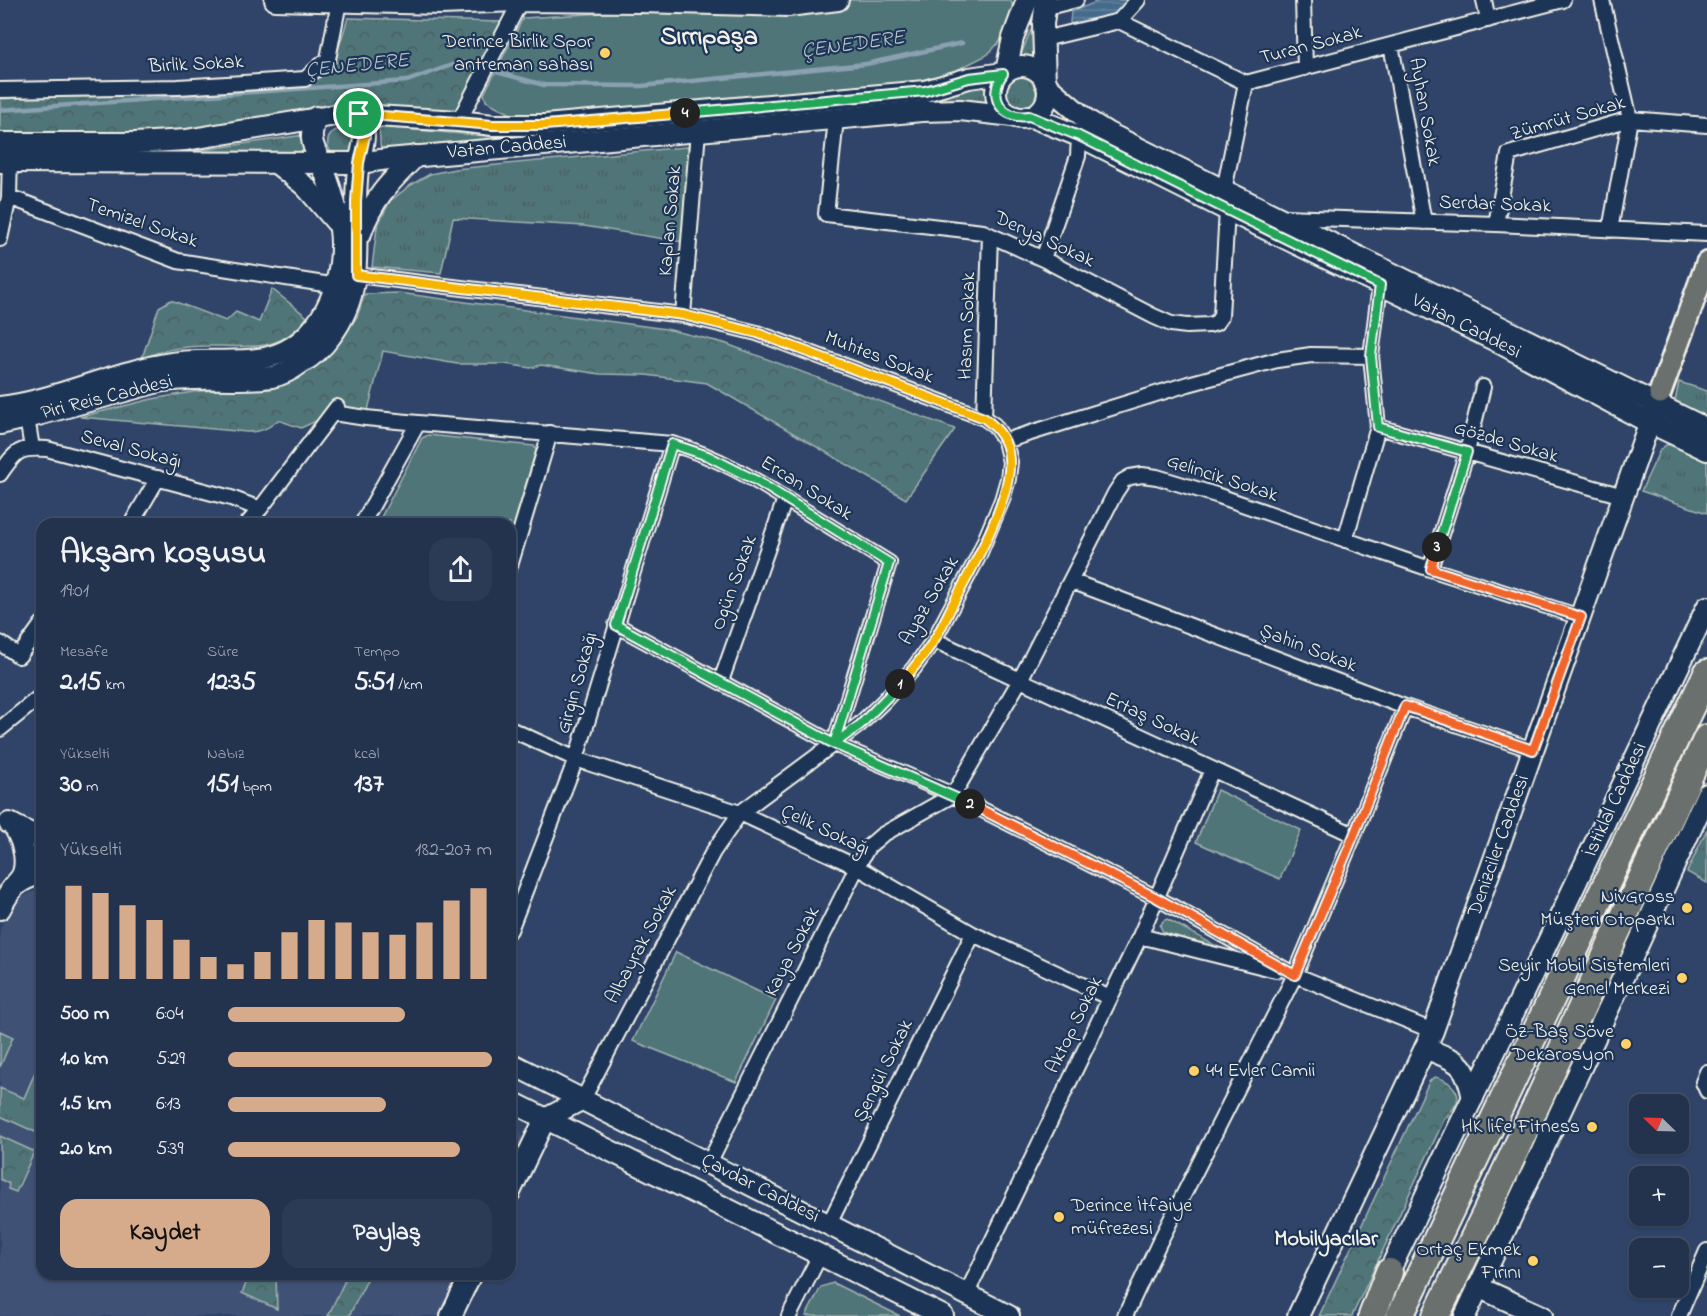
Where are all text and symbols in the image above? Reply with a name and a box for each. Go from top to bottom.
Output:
street label: Turan Sokak [1257,18,1365,74]
district label: Sırrıpaşa [660,19,758,57]
water label: ÇENEDERE [800,23,909,67]
place label: Derince Birlik Spor antreman sahası [442,28,594,80]
water label: ÇENEDERE [304,45,412,86]
marker: Derince Birlik Spor antreman sahası [598,46,612,60]
street label: Birlik Sokak [147,48,244,82]
street label: Ayhan Sokak [1400,56,1448,169]
pin [333,88,384,139]
street label: Zümrüt Sokak [1507,89,1629,149]
icon: arrive [342,97,375,130]
pin: 4 [670,98,700,128]
text: 4 [682,101,688,125]
street label: Vatan Caddesi [445,128,568,168]
street label: Kaplan Sokak [652,164,690,277]
street label: Serdar Sokak [1438,189,1552,221]
street label: Temizel Sokak [82,191,202,257]
street label: Derya Sokak [988,204,1099,276]
street label: Hasım Sokak [952,271,984,380]
street label: Vatan Caddesi [1405,286,1526,367]
street label: Muhtes Sokak [820,324,938,392]
street label: Piri Reis Caddesi [38,368,176,428]
street label: Gözde Sokak [1450,414,1562,472]
street label: Seval Sokağı [77,423,185,478]
street label: Gelincik Sokak [1163,447,1282,511]
street label: Ercan Sokak [754,449,858,529]
text: Akşam koşusu [60,530,266,578]
street label: Ogün Sokak [704,531,767,635]
pin: 3 [1422,532,1452,562]
text: 3 [1434,535,1440,559]
button: share [429,538,492,601]
street label: Ayaz Sokak [893,551,967,651]
text: 19:01 [60,577,89,606]
street label: Şahin Sokak [1255,617,1361,681]
street label: Girgin Sokağı [550,629,607,738]
text: Mesafe [60,640,108,664]
text: Süre [207,640,239,664]
text: Tempo [354,640,400,664]
text: 2.15 [60,664,101,702]
text: 12:35 [207,664,256,702]
text: 5:51 [354,664,394,702]
pin: 1 [885,669,915,699]
text: 1 [897,672,903,696]
text: km [101,673,125,697]
text: /km [394,673,423,697]
street label: Ertaş Sokak [1100,685,1205,755]
street label: İstiklal Caddesi [1577,738,1655,862]
text: Yükselti [60,742,110,766]
text: Nabız [207,742,244,766]
text: kcal [354,742,379,766]
text: 30 [60,766,82,804]
text: 151 [207,766,238,804]
text: 137 [354,766,384,804]
street label: Denizciler Caddesi [1460,771,1537,922]
text: m [82,775,98,799]
text: bpm [238,775,272,799]
pin: 2 [955,789,985,819]
text: 2 [966,792,974,816]
street label: Çelik Sokağı [775,798,874,865]
text: Yükselti [60,836,122,865]
text: 182–207 m [415,836,492,865]
street label: Albayrak Sokak [599,881,685,1009]
place label: NivGross Müşteri Otoparkı [1540,883,1675,935]
street label: Kaya Sokak [758,901,828,1002]
marker: NivGross Müşteri Otoparkı [1680,901,1694,915]
place label: Seyir Mobil Sistemleri Genel Merkezi [1498,952,1670,1004]
street label: Aktop Sokak [1039,971,1111,1079]
marker: Seyir Mobil Sistemleri Genel Merkezi [1675,971,1689,985]
text: 500 m [60,1000,109,1029]
text: 6:04 [156,1000,183,1029]
street label: Şengül Sokak [847,1014,922,1128]
place label: Öz-Baş Söve Dekarosyon [1505,1018,1614,1070]
marker: Öz-Baş Söve Dekarosyon [1619,1037,1633,1051]
text: 1.0 km [60,1045,108,1074]
text: 5:29 [156,1045,185,1074]
place label: 44 Evler Camii [1206,1057,1315,1086]
marker: 44 Evler Camii [1187,1064,1201,1078]
text: 1.5 km [60,1090,111,1119]
text: 6:13 [156,1090,181,1119]
north arrow [1629,1094,1689,1154]
map controls [1629,1094,1689,1298]
place label: HK life Fitness [1461,1113,1580,1142]
marker: HK life Fitness [1585,1120,1599,1134]
text: 2.0 km [60,1135,112,1164]
text: 5:39 [156,1135,183,1164]
street label: Çavdar Caddesi [696,1147,824,1231]
button: + [1629,1166,1689,1226]
place label: Derince İtfaiye müfrezesi [1070,1192,1192,1244]
button: Kaydet [60,1199,270,1268]
button: Paylaş [282,1199,492,1268]
marker: Derince İtfaiye müfrezesi [1052,1210,1066,1224]
district label: Mobilyacılar [1274,1224,1379,1257]
place label: Ortaç Ekmek Fırını [1416,1236,1521,1288]
button: − [1629,1238,1689,1298]
marker: Ortaç Ekmek Fırını [1526,1254,1540,1268]

